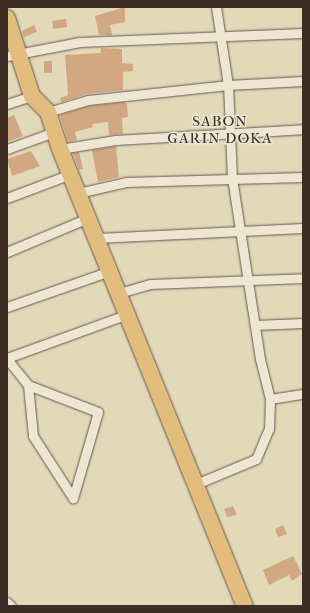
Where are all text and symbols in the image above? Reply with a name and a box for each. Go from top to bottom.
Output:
district label: SABON GARIN DOKA [167,112,273,147]

